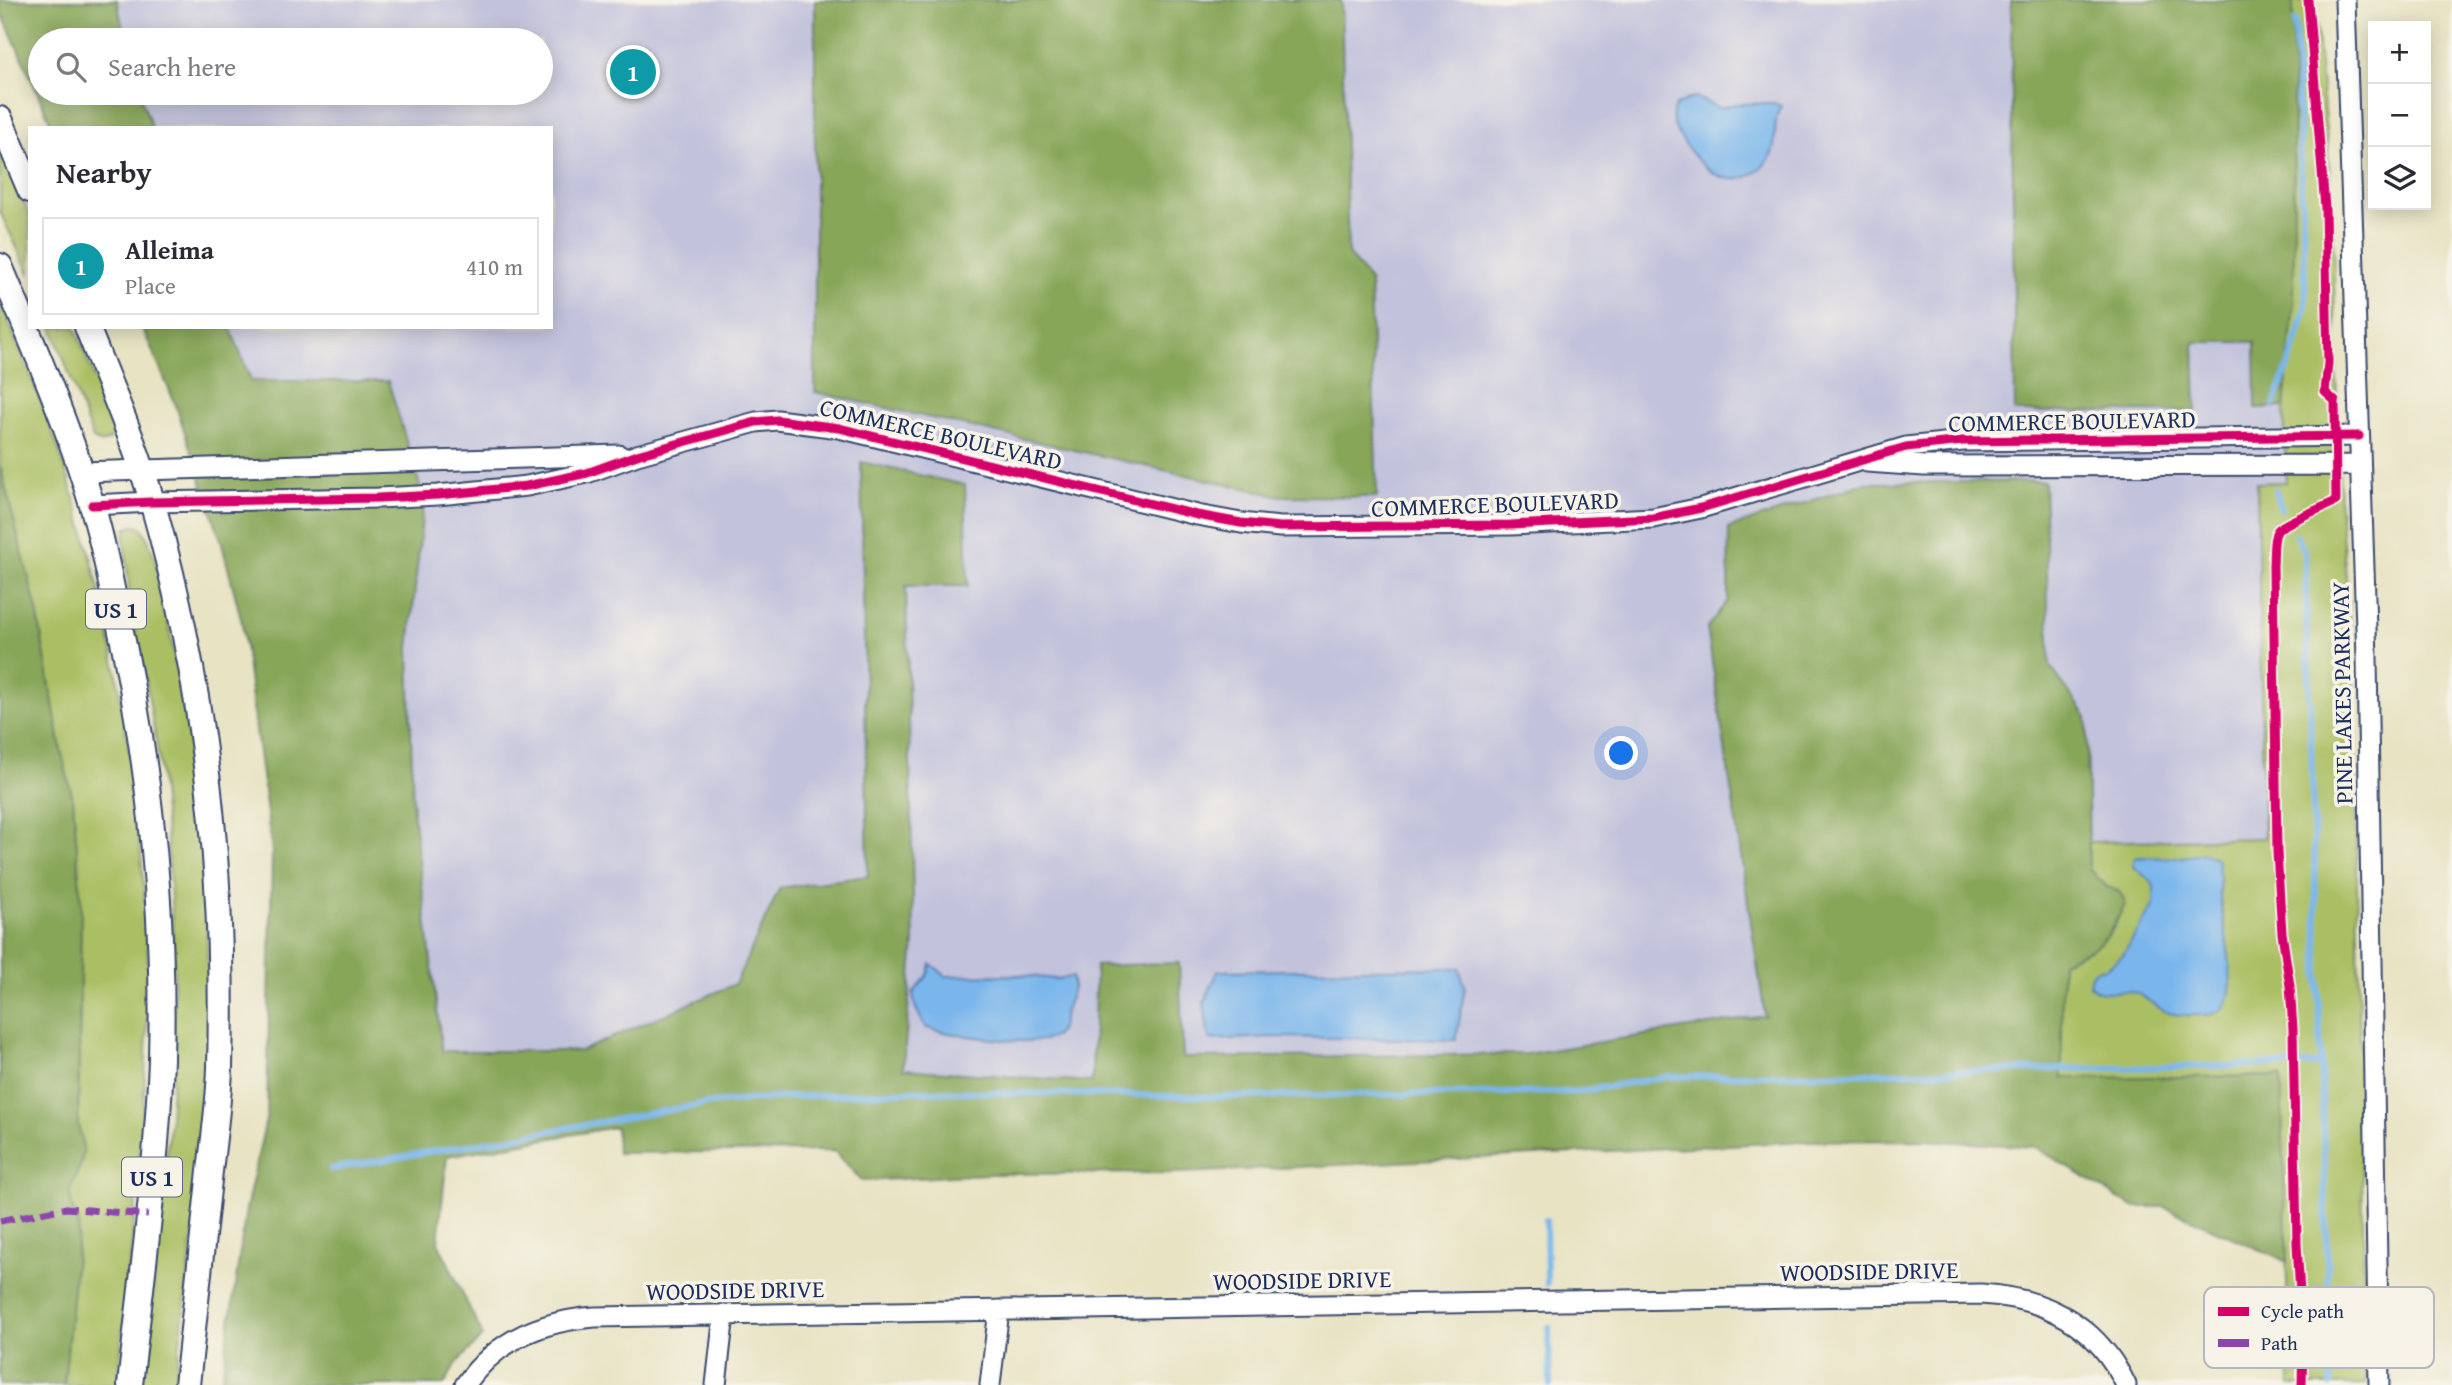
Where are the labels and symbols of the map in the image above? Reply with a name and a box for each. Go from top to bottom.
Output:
pin: 1 [610,46,656,98]
street label: COMMERCE BOULEVARD [816,389,1066,479]
street label: COMMERCE BOULEVARD [1948,401,2196,441]
street label: COMMERCE BOULEVARD [1371,482,1619,526]
street label: PINE LAKES PARKWAY [2323,581,2361,805]
road number: US 1 [86,590,146,628]
your location [1604,736,1638,770]
road number: US 1 [122,1158,182,1196]
street label: WOODSIDE DRIVE [1780,1252,1958,1290]
street label: WOODSIDE DRIVE [1213,1261,1391,1299]
street label: WOODSIDE DRIVE [646,1271,824,1309]
legend [2204,1287,2434,1368]
text: Cycle path [2261,1297,2344,1325]
text: Path [2261,1329,2298,1357]

